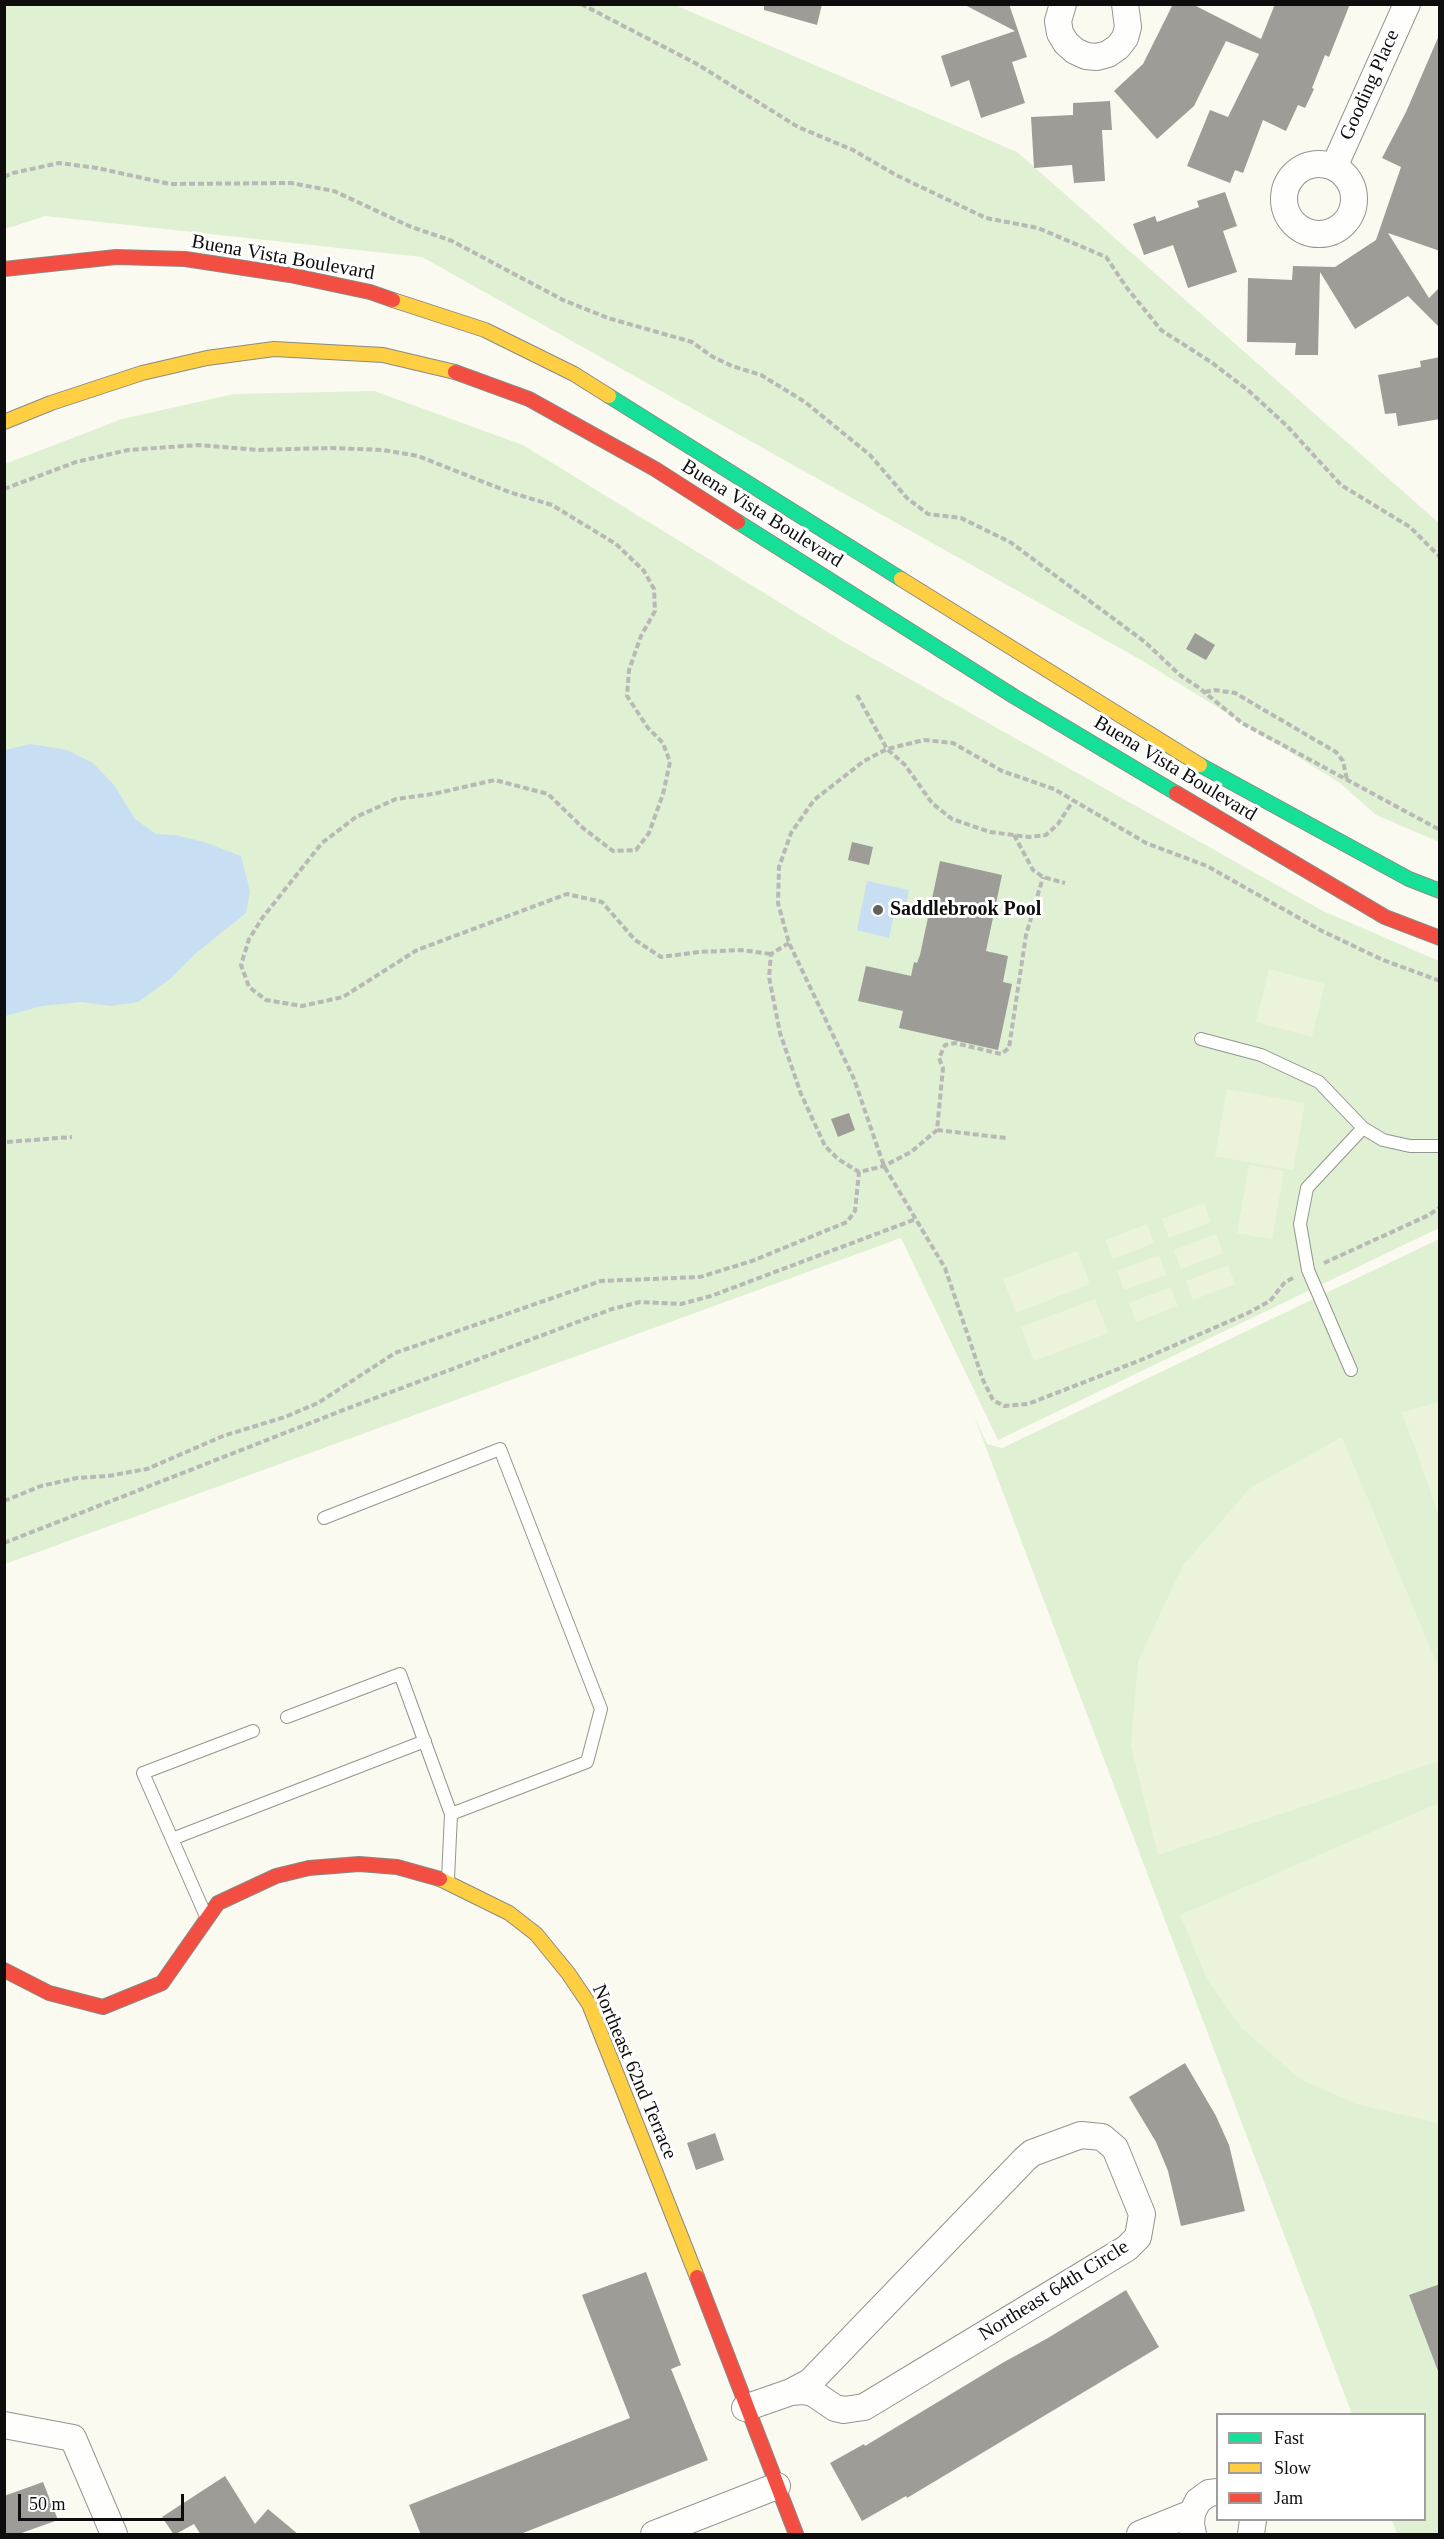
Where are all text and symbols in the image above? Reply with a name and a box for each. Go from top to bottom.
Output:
street label: Gooding Place [1335,26,1405,144]
street label: Buena Vista Boulevard [190,230,376,286]
street label: Buena Vista Boulevard [677,455,847,573]
street label: Buena Vista Boulevard [1089,711,1261,827]
place label: Saddlebrook Pool [890,898,1041,922]
marker: Saddlebrook Pool [871,903,885,917]
street label: Northeast 62nd Terrace [586,1981,682,2163]
street label: Northeast 64th Circle [975,2235,1133,2347]
legend [1216,2413,1426,2521]
text: Fast [1274,2428,1304,2448]
text: Slow [1274,2458,1311,2478]
scale bar [21,2482,188,2520]
text: Jam [1274,2488,1303,2508]
text: 50 m [29,2494,66,2514]

